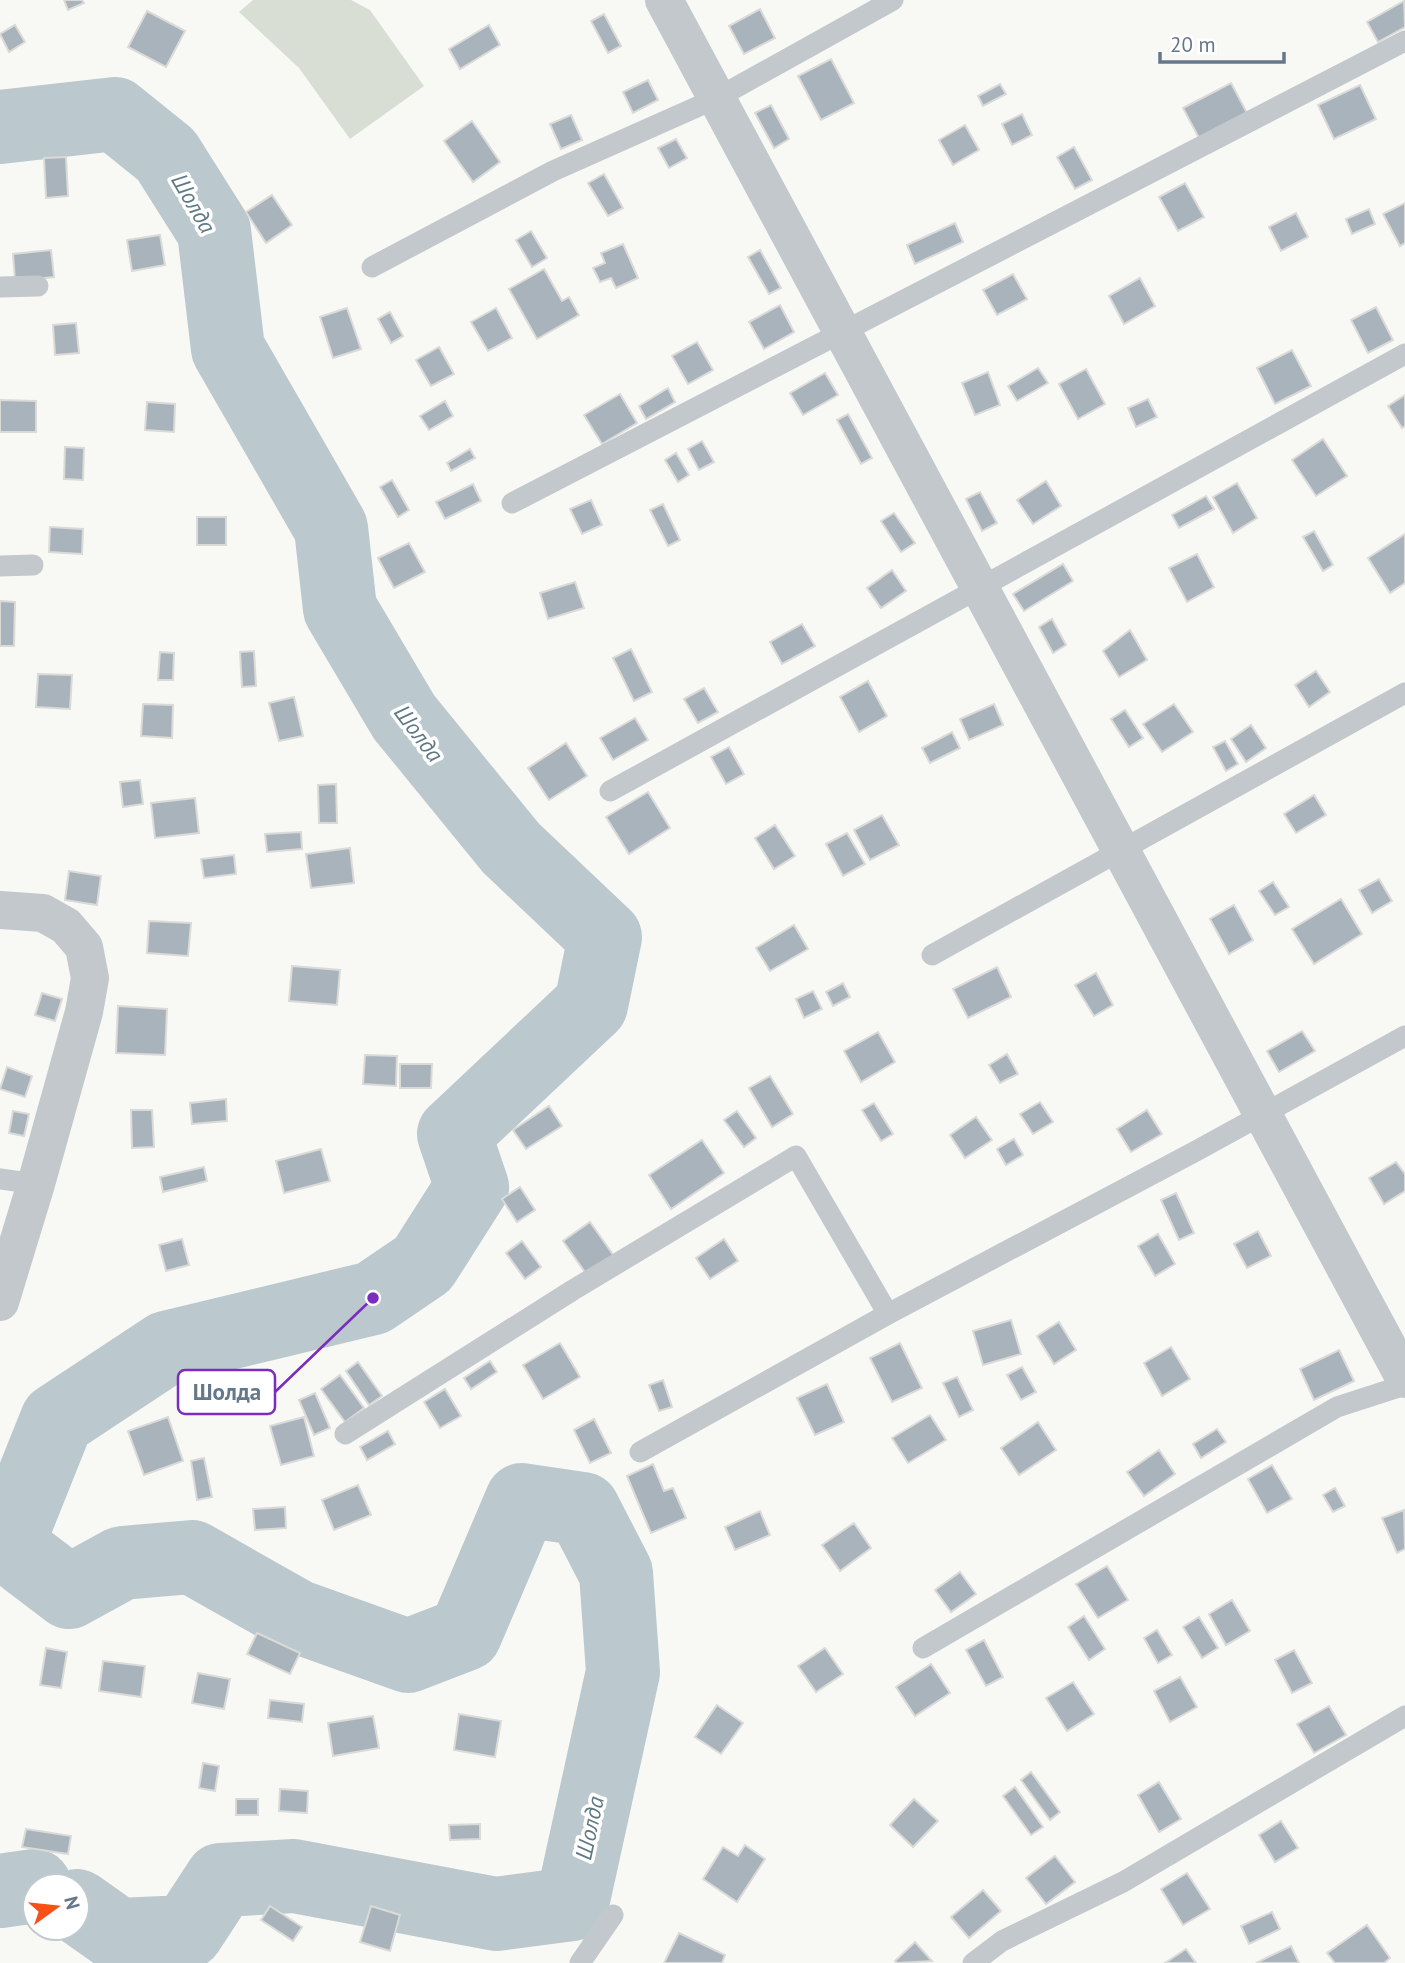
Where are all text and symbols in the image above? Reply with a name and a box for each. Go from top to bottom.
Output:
scale bar [1160,21,1284,65]
text: 20 m [1170,31,1216,58]
water label: Шолда [165,168,223,238]
water label: Шолда [388,699,450,767]
callout: Шолда [178,1370,275,1414]
text: Шолда [193,1377,261,1406]
water label: Шолда [568,1794,610,1862]
north arrow [21,1872,91,1942]
text: N [59,1893,86,1912]

